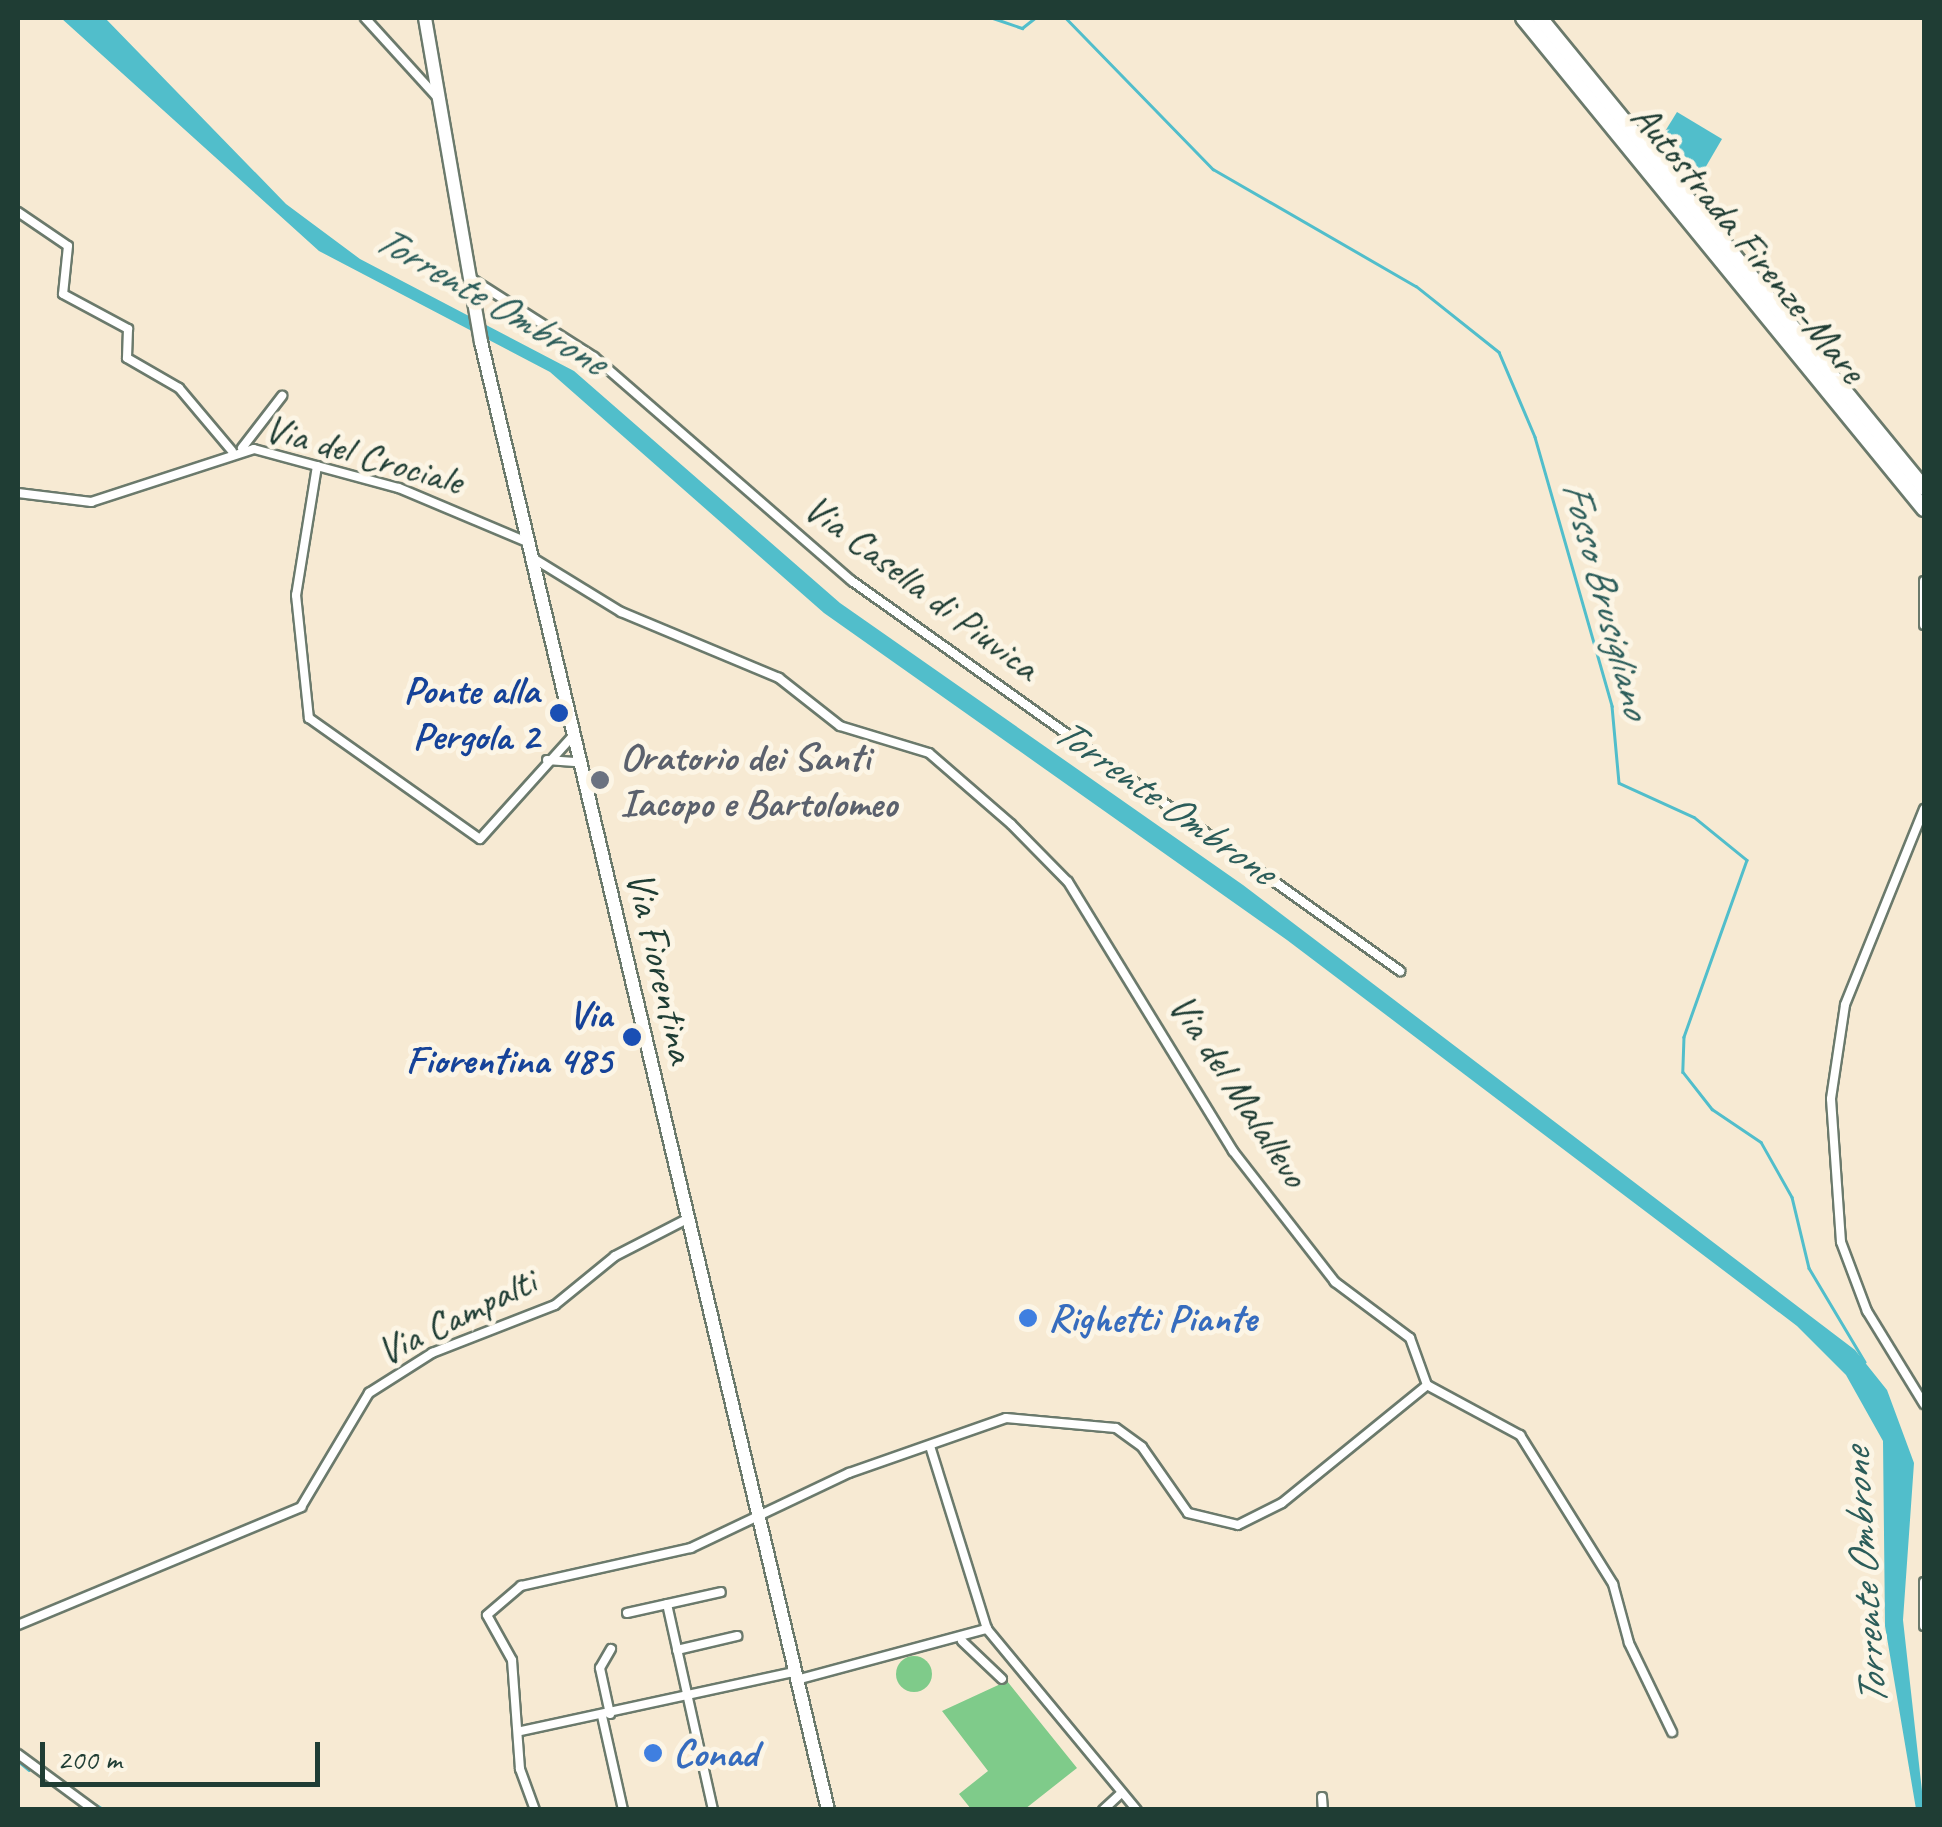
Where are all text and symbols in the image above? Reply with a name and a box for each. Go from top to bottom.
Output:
street label: Autostrada Firenze-Mare [1621,93,1877,393]
water label: Torrente Ombrone [366,214,614,386]
street label: Via del Crociale [260,403,468,505]
water label: Fosso Brusigliano [1550,475,1662,723]
street label: Via Casella di Piuvica [795,483,1049,691]
place label: Ponte alla Pergola 2 [404,666,539,760]
marker: Ponte alla Pergola 2 [548,702,570,724]
water label: Torrente Ombrone [1044,707,1284,895]
place label: Oratorio dei Santi Iacopo e Bartolomeo [620,733,898,827]
marker: Oratorio dei Santi Iacopo e Bartolomeo [589,769,611,791]
street label: Via Fiorentina [616,868,706,1066]
street label: Via del Malallevo [1159,984,1319,1196]
place label: Via Fiorentina 485 [406,990,612,1084]
marker: Via Fiorentina 485 [621,1026,643,1048]
street label: Via Campalti [369,1257,543,1375]
place label: Righetti Piante [1048,1294,1256,1342]
marker: Righetti Piante [1017,1307,1039,1329]
water label: Torrente Ombrone [1831,1448,1899,1708]
scale bar [45,1722,325,1784]
place label: Conad [673,1729,757,1777]
text: 200 m [57,1740,122,1778]
marker: Conad [642,1742,664,1764]

